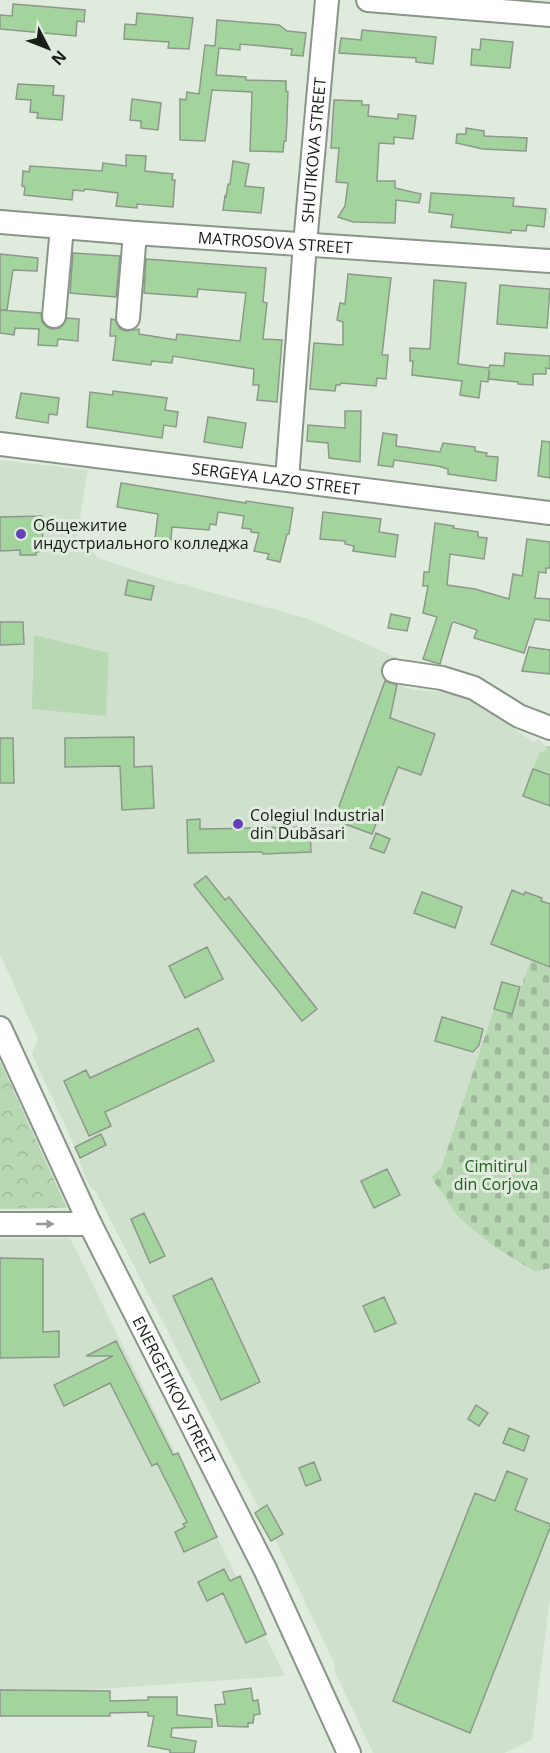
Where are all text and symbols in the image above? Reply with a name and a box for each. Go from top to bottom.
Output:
north arrow [18,18,78,78]
text: N [47,46,72,70]
street label: SHUTIKOVA STREET [296,76,331,224]
street label: MATROSOVA STREET [197,226,353,259]
street label: SERGEYA LAZO STREET [190,457,362,500]
place label: Общежитие индустриального колледжа [33,514,249,554]
marker: Общежитие индустриального колледжа [14,527,28,541]
place label: Colegiul Industrial din Dubăsari [250,804,384,844]
marker: Colegiul Industrial din Dubăsari [231,817,245,831]
park label: Cimitirul din Corjova [454,1155,538,1195]
one-way arrow [35,1219,54,1229]
street label: ENERGETIKOV STREET [127,1312,221,1468]

